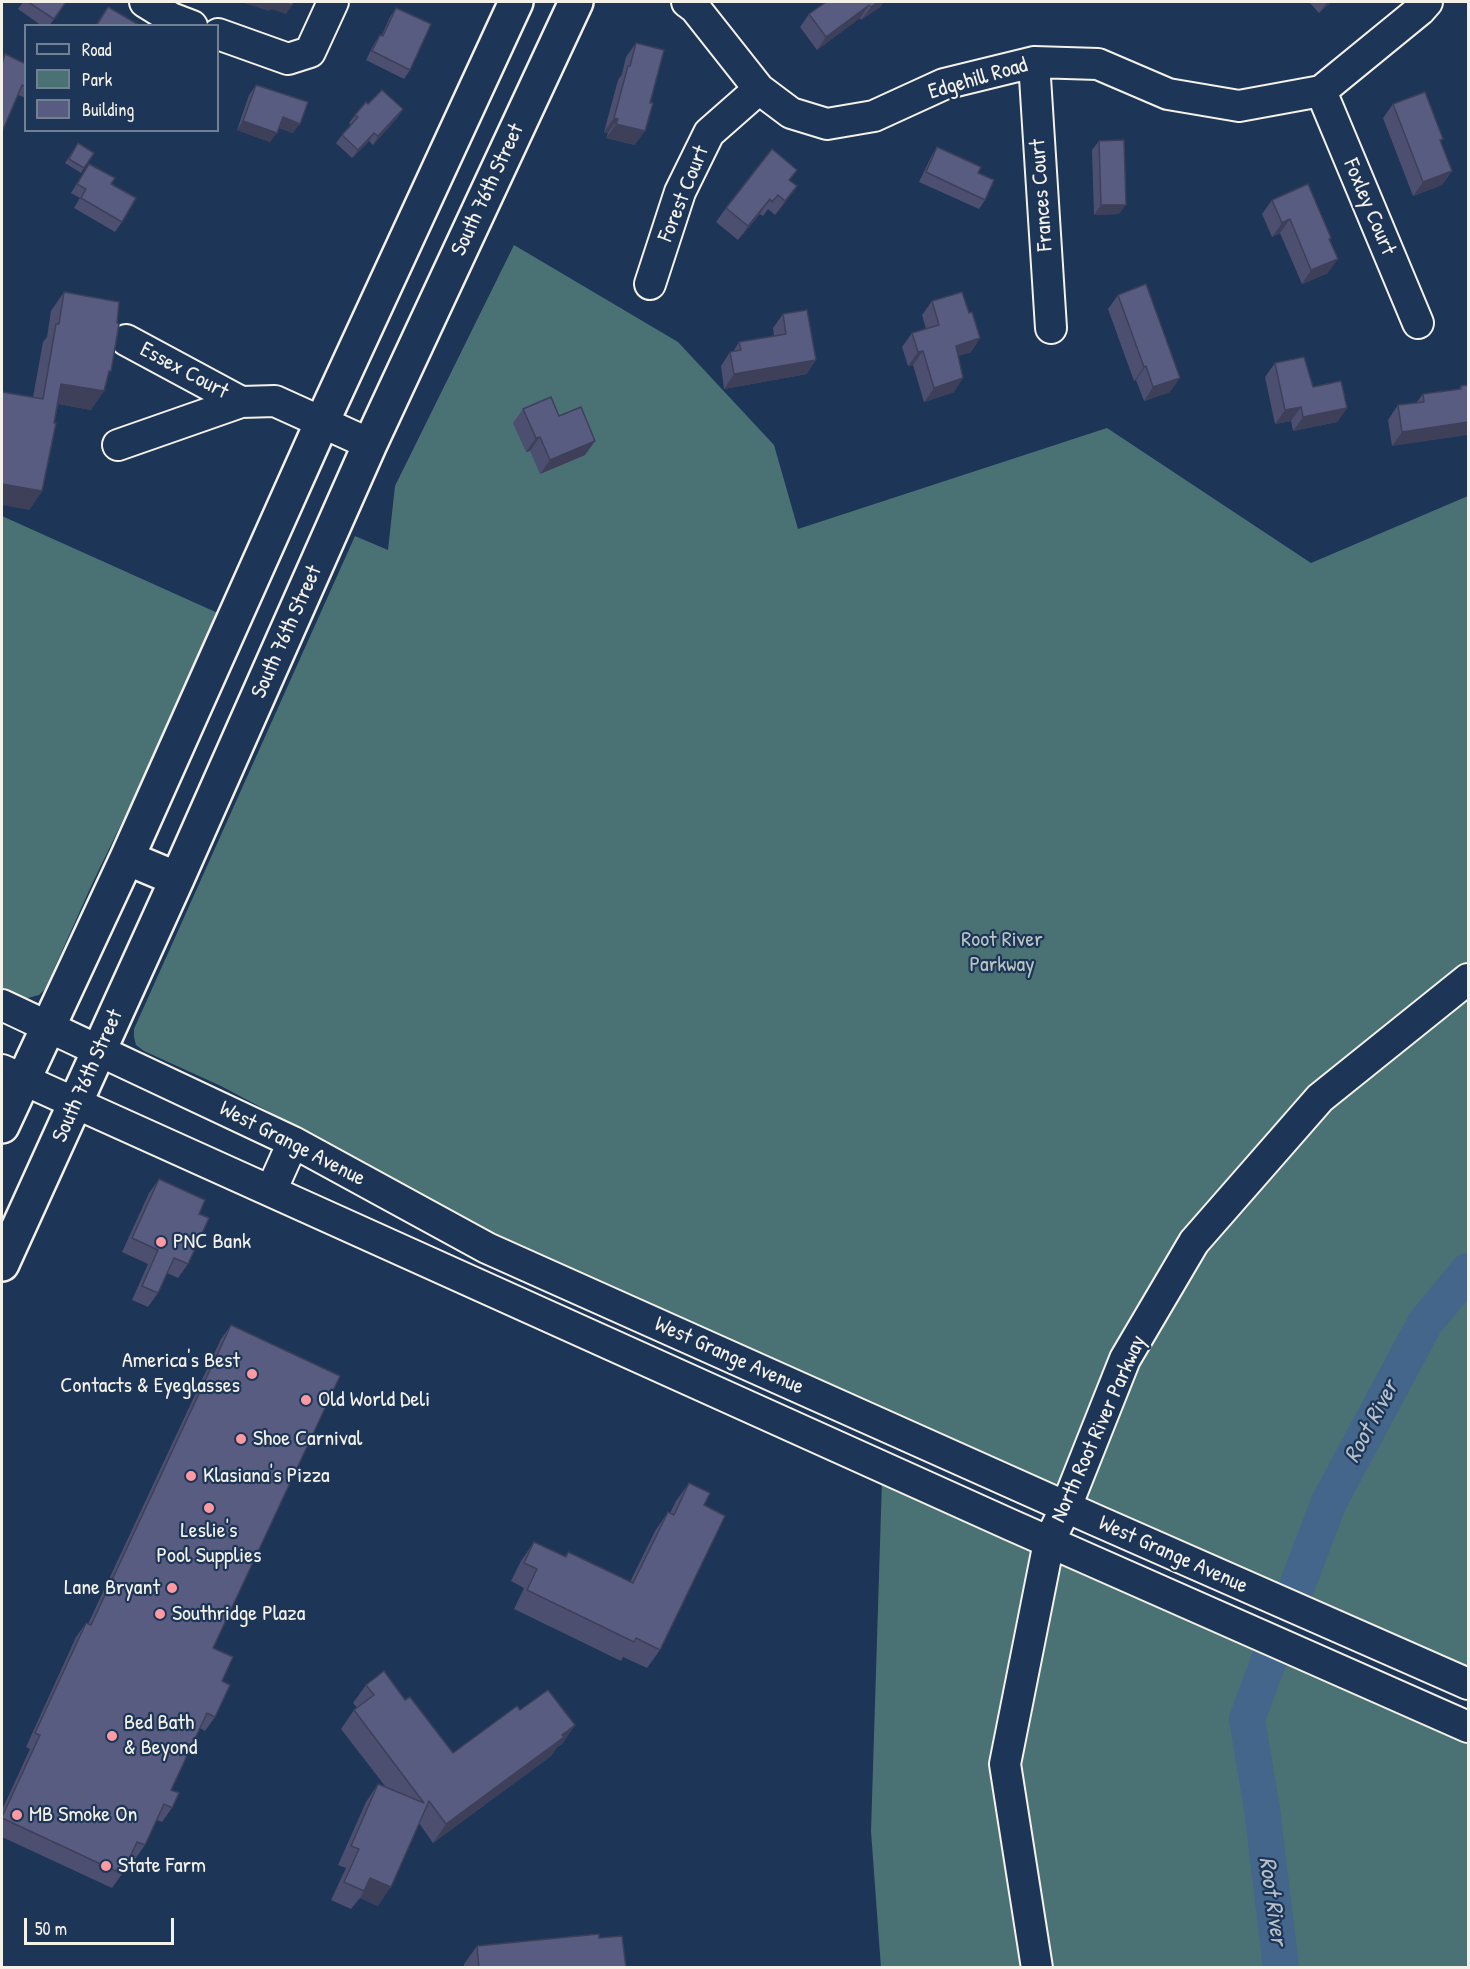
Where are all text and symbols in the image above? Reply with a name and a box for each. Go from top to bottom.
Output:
legend [24,24,219,132]
text: Road [82,37,112,62]
street label: Edgehill Road [926,52,1030,106]
text: Park [82,67,112,92]
text: Building [82,97,134,122]
street label: South 76th Street [446,120,530,260]
street label: Frances Court [1025,138,1059,252]
street label: Forest Court [653,142,715,246]
street label: Foxley Court [1337,155,1401,259]
street label: Essex Court [135,337,233,405]
street label: South 76th Street [246,562,328,702]
park label: Root River Parkway [961,927,1043,978]
street label: South 76th Street [47,1006,129,1146]
street label: West Grange Avenue [215,1096,369,1192]
place label: PNC Bank [173,1229,251,1255]
marker: PNC Bank [154,1235,168,1249]
street label: West Grange Avenue [650,1311,808,1401]
street label: North Root River Parkway [1046,1331,1152,1527]
place label: America's Best Contacts & Eyeglasses [60,1348,240,1400]
marker: America's Best Contacts & Eyeglasses [245,1367,259,1381]
water label: Root River [1338,1376,1406,1468]
place label: Old World Deli [318,1387,430,1413]
marker: Old World Deli [299,1393,313,1407]
place label: Shoe Carnival [253,1426,362,1452]
marker: Shoe Carnival [234,1432,248,1446]
place label: Klasiana's Pizza [203,1463,330,1489]
marker: Klasiana's Pizza [184,1469,198,1483]
marker: Leslie's Pool Supplies [202,1501,216,1515]
street label: West Grange Avenue [1094,1510,1252,1600]
place label: Leslie's Pool Supplies [157,1518,261,1570]
place label: Lane Bryant [64,1575,160,1601]
marker: Lane Bryant [165,1581,179,1595]
place label: Southridge Plaza [172,1601,305,1627]
marker: Southridge Plaza [153,1607,167,1621]
place label: Bed Bath & Beyond [124,1710,197,1762]
marker: Bed Bath & Beyond [105,1729,119,1743]
place label: MB Smoke On [29,1802,137,1828]
marker: MB Smoke On [10,1808,24,1822]
place label: State Farm [118,1853,206,1879]
water label: Root River [1252,1855,1292,1947]
marker: State Farm [99,1859,113,1873]
scale bar [27,1906,177,1944]
text: 50 m [35,1916,67,1941]

